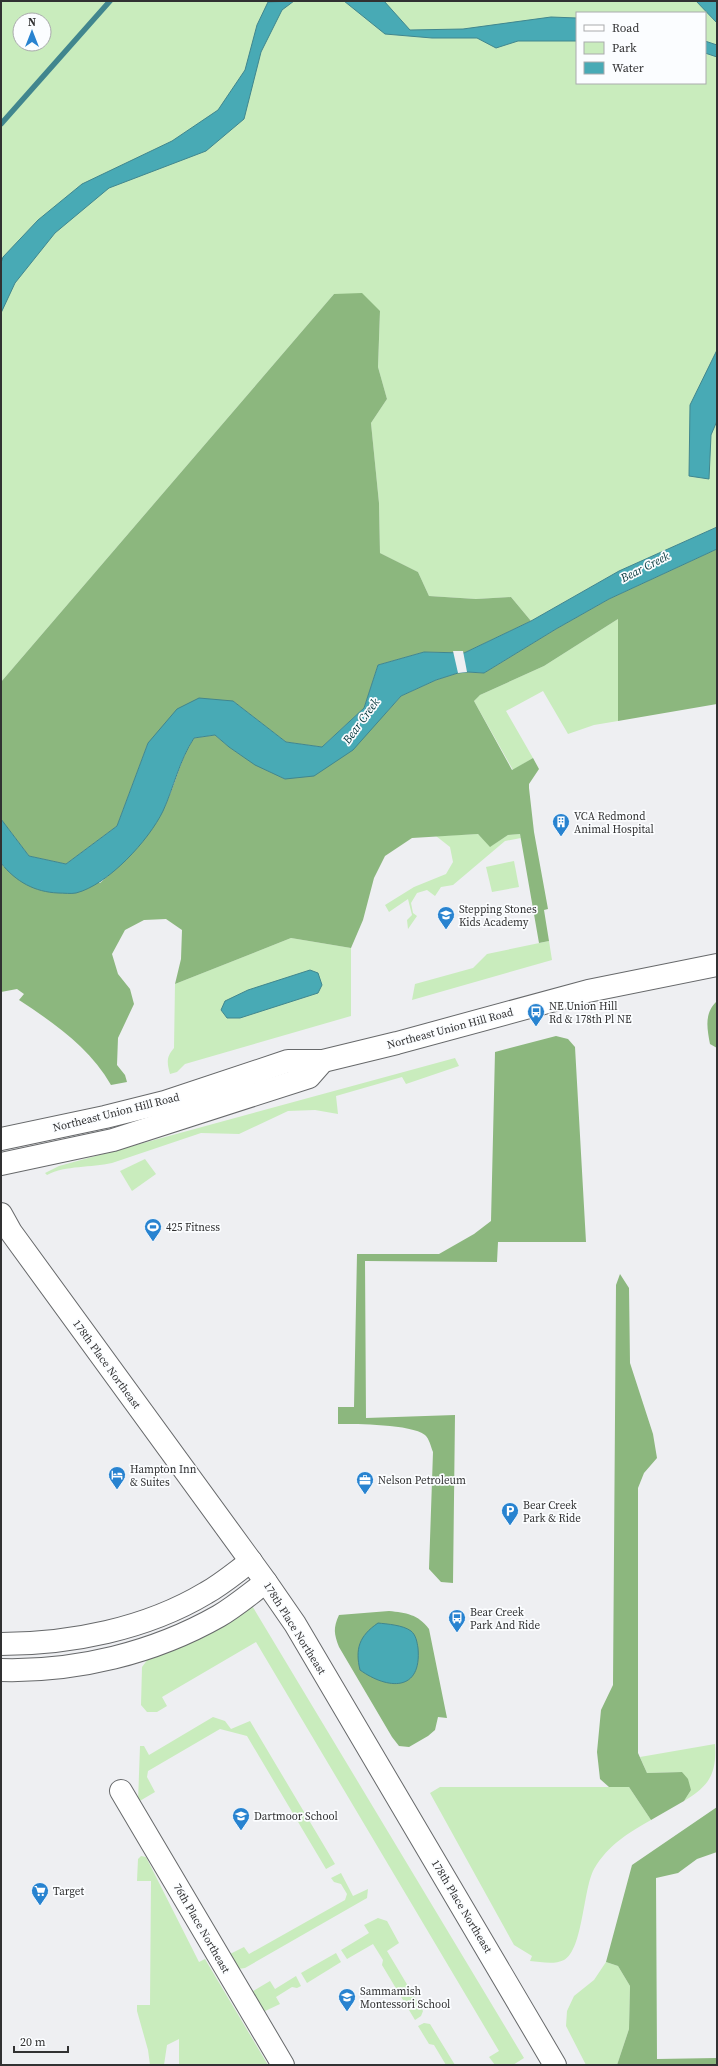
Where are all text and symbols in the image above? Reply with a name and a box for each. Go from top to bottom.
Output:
north arrow [12,12,52,52]
legend [576,12,706,84]
text: N [28,15,36,30]
text: Road [612,20,639,36]
text: Park [612,40,637,56]
text: Water [612,60,644,76]
water label: Bear Creek [617,548,672,587]
water label: Bear Creek [338,695,383,748]
place label: VCA Redmond Animal Hospital [574,809,654,837]
building icon: VCA Redmond Animal Hospital [551,812,571,837]
place label: Stepping Stones Kids Academy [459,902,537,930]
school or university icon: Stepping Stones Kids Academy [436,905,456,930]
place label: NE Union Hill Rd & 178th Pl NE [549,999,632,1027]
bus stop icon: NE Union Hill Rd & 178th Pl NE [526,1002,546,1027]
street label: Northeast Union Hill Road [385,1004,516,1053]
street label: Northeast Union Hill Road [51,1089,182,1135]
sports icon: 425 Fitness [143,1217,163,1242]
place label: 425 Fitness [166,1220,220,1235]
street label: 178th Place Northeast [69,1317,144,1412]
place label: Hampton Inn & Suites [130,1462,197,1490]
hotel icon: Hampton Inn & Suites [107,1465,127,1490]
office icon: Nelson Petroleum [355,1470,375,1495]
place label: Nelson Petroleum [378,1473,466,1488]
place label: Bear Creek Park & Ride [523,1498,581,1526]
parking icon: Bear Creek Park & Ride [500,1501,520,1526]
street label: 178th Place Northeast [260,1579,329,1678]
place label: Bear Creek Park And Ride [470,1605,541,1633]
bus stop icon: Bear Creek Park And Ride [447,1608,467,1633]
school or university icon: Dartmoor School [231,1806,251,1831]
place label: Dartmoor School [254,1809,338,1824]
street label: 178th Place Northeast [428,1857,496,1956]
supermarket icon: Target [30,1881,50,1906]
street label: 76th Place Northeast [170,1881,234,1976]
place label: Target [53,1884,84,1899]
place label: Sammamish Montessori School [360,1984,450,2012]
school or university icon: Sammamish Montessori School [337,1987,357,2012]
scale bar [14,2028,68,2054]
text: 20 m [20,2034,46,2050]

